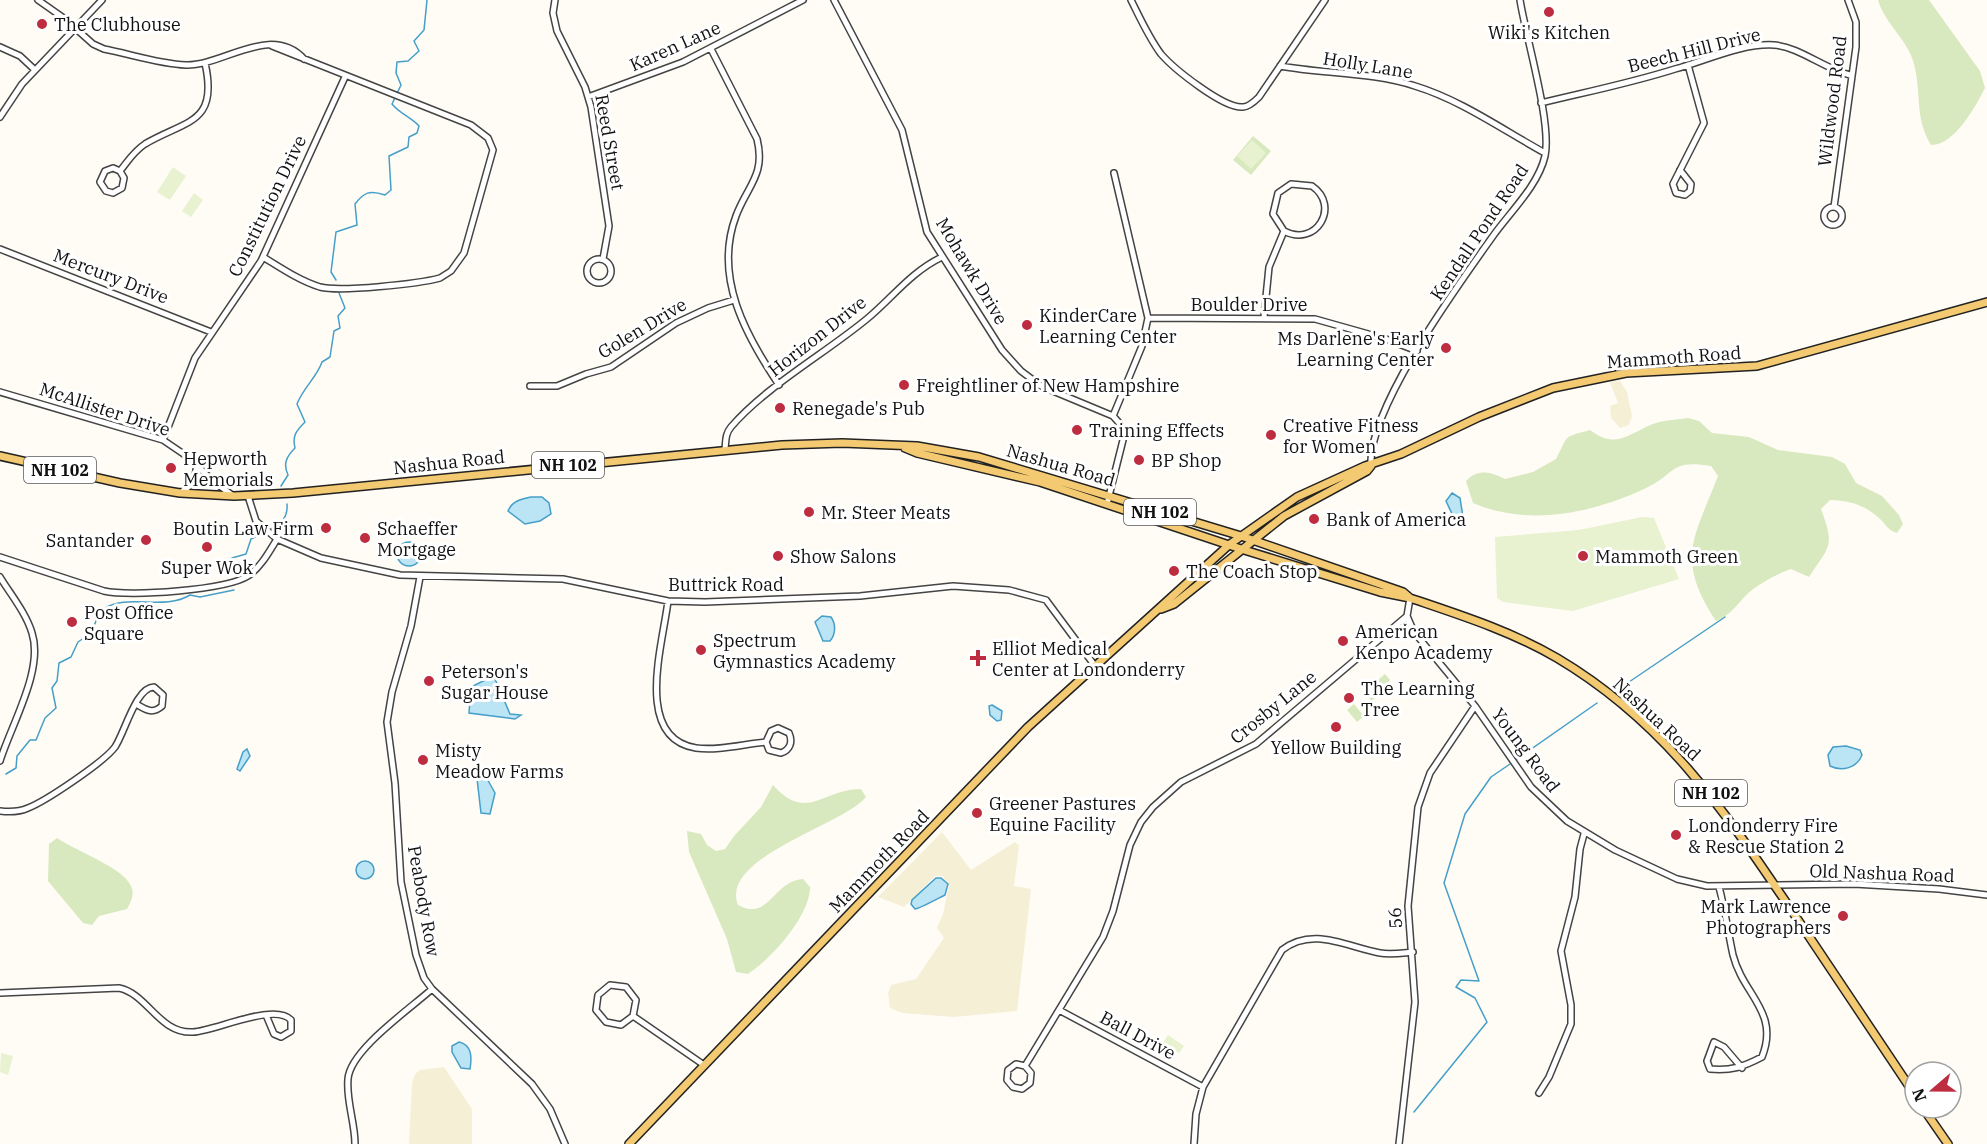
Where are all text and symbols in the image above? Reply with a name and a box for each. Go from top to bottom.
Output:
marker: Wiki's Kitchen [1542,5,1556,19]
place label: The Clubhouse [54,13,181,36]
street label: Karen Lane [626,16,724,76]
marker: The Clubhouse [35,17,49,31]
place label: Wiki's Kitchen [1488,21,1610,44]
street label: Beech Hill Drive [1625,22,1763,78]
street label: Wildwood Road [1813,34,1851,168]
street label: Holly Lane [1321,47,1415,83]
street label: Reed Street [590,92,630,192]
street label: Constitution Drive [223,131,311,281]
street label: Kendall Pond Road [1425,159,1533,305]
street label: Mohawk Drive [931,213,1013,329]
street label: Mercury Drive [50,243,172,309]
street label: Horizon Drive [763,291,871,381]
street label: Golen Drive [594,293,690,363]
street label: Boulder Drive [1191,293,1307,316]
place label: KinderCare Learning Center [1039,304,1177,348]
marker: KinderCare Learning Center [1020,318,1034,332]
place label: Ms Darlene's Early Learning Center [1277,327,1434,371]
marker: Ms Darlene's Early Learning Center [1439,341,1453,355]
street label: Mammoth Road [1606,341,1742,373]
place label: Freightliner of New Hampshire [916,374,1179,397]
street label: McAllister Drive [37,377,173,441]
marker: Freightliner of New Hampshire [897,378,911,392]
place label: Renegade's Pub [792,397,925,420]
marker: Renegade's Pub [773,401,787,415]
place label: Creative Fitness for Women [1283,414,1419,458]
place label: Training Effects [1089,419,1224,442]
marker: Training Effects [1070,423,1084,437]
marker: Creative Fitness for Women [1264,428,1278,442]
street label: Nashua Road [1004,439,1118,491]
street label: Nashua Road [392,445,506,479]
place label: Hepworth Memorials [183,447,273,491]
place label: BP Shop [1151,449,1222,472]
road number: NH 102 [532,452,604,478]
marker: BP Shop [1132,453,1146,467]
road number: NH 102 [24,457,96,483]
marker: Hepworth Memorials [164,461,178,475]
road number: NH 102 [1124,499,1196,525]
place label: Mr. Steer Meats [821,501,951,524]
marker: Mr. Steer Meats [802,505,816,519]
place label: Bank of America [1326,508,1466,531]
marker: Bank of America [1307,512,1321,526]
place label: Boutin Law Firm [173,517,314,540]
place label: Schaeffer Mortgage [377,517,457,561]
marker: Boutin Law Firm [319,521,333,535]
place label: Santander [46,529,134,552]
marker: Schaeffer Mortgage [358,531,372,545]
marker: Santander [139,533,153,547]
marker: Super Wok [200,540,214,554]
place label: Show Salons [790,545,896,568]
place label: Mammoth Green [1595,545,1739,568]
marker: Show Salons [771,549,785,563]
marker: Mammoth Green [1576,549,1590,563]
place label: Super Wok [161,556,253,579]
place label: The Coach Stop [1186,560,1317,583]
marker: The Coach Stop [1167,564,1181,578]
street label: Buttrick Road [668,573,784,596]
place label: Post Office Square [84,601,173,645]
marker: Post Office Square [65,615,79,629]
place label: American Kenpo Academy [1355,620,1493,664]
place label: Spectrum Gymnastics Academy [713,629,896,673]
marker: American Kenpo Academy [1336,634,1350,648]
place label: Elliot Medical Center at Londonderry [992,637,1185,681]
marker: Spectrum Gymnastics Academy [694,643,708,657]
marker: Elliot Medical Center at Londonderry [969,649,987,667]
place label: Peterson's Sugar House [441,660,548,704]
street label: Crosby Lane [1225,665,1321,749]
street label: Nashua Road [1608,672,1706,766]
marker: Peterson's Sugar House [422,674,436,688]
place label: The Learning Tree [1361,677,1475,721]
marker: The Learning Tree [1342,691,1356,705]
street label: Young Road [1487,703,1565,797]
marker: Yellow Building [1329,720,1343,734]
place label: Yellow Building [1271,736,1402,759]
place label: Misty Meadow Farms [435,739,564,783]
marker: Misty Meadow Farms [416,753,430,767]
road number: NH 102 [1675,780,1747,806]
place label: Greener Pastures Equine Facility [989,792,1136,836]
street label: Mammoth Road [824,805,934,917]
marker: Greener Pastures Equine Facility [970,806,984,820]
place label: Londonderry Fire & Rescue Station 2 [1688,814,1845,858]
marker: Londonderry Fire & Rescue Station 2 [1669,828,1683,842]
street label: Peabody Row [403,844,445,958]
street label: Old Nashua Road [1809,859,1955,887]
place label: Mark Lawrence Photographers [1701,895,1831,939]
street label: 56 [1383,906,1407,930]
marker: Mark Lawrence Photographers [1836,909,1850,923]
street label: Ball Drive [1096,1006,1180,1064]
north arrow [1903,1060,1963,1120]
text: N [1907,1086,1930,1104]

